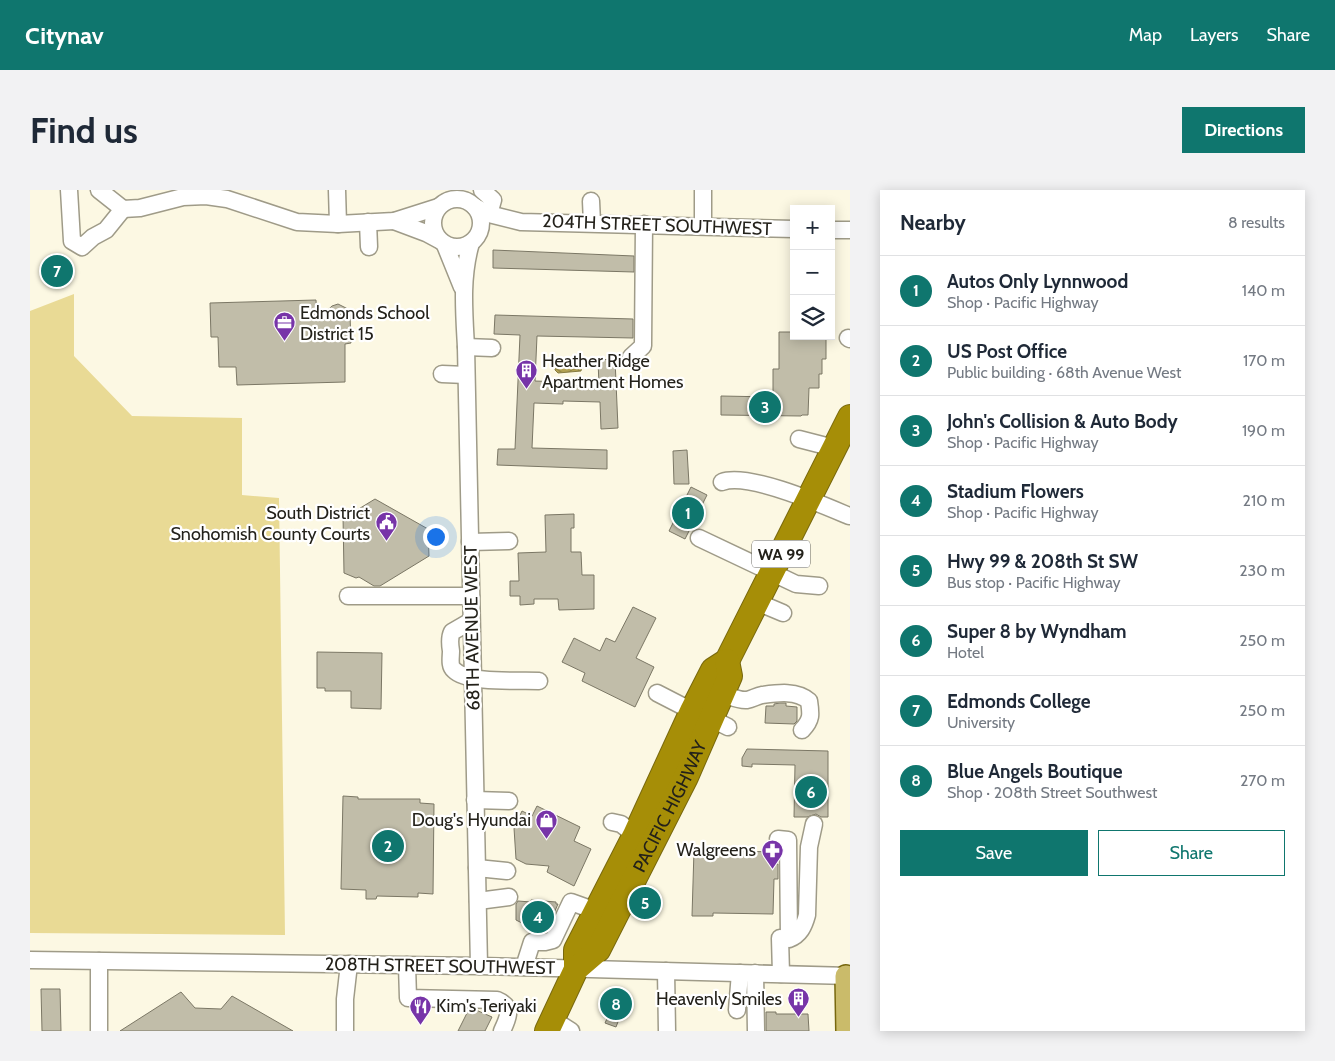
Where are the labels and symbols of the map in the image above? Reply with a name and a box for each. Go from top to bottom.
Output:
street label: 204TH STREET SOUTHWEST [542,210,773,240]
pin: 7 [41,252,73,290]
place label: Edmonds School District 15 [300,302,430,345]
office icon: Edmonds School District 15 [272,311,296,342]
place label: Heather Ridge Apartment Homes [542,350,683,393]
building icon: Heather Ridge Apartment Homes [514,359,538,390]
pin: 3 [749,388,781,426]
pin: 1 [672,494,704,532]
place label: South District Snohomish County Courts [170,502,370,545]
public building icon: South District Snohomish County Courts [374,511,398,542]
your location [423,524,449,550]
road number: WA 99 [752,540,810,568]
street label: 68TH AVENUE WEST [460,545,484,711]
street label: PACIFIC HIGHWAY [628,737,712,876]
pin: 6 [795,773,827,811]
shop icon: Doug's Hyundai [535,808,559,839]
place label: Doug's Hyundai [412,809,531,831]
pin: 2 [372,827,404,865]
pharmacy icon: Walgreens [760,838,784,869]
place label: Walgreens [676,839,756,861]
pin: 5 [629,884,661,922]
pin: 4 [522,898,554,936]
street label: 208TH STREET SOUTHWEST [325,953,556,979]
pin: 8 [600,985,632,1023]
building icon: Heavenly Smiles [786,987,810,1018]
place label: Heavenly Smiles [656,988,782,1010]
restaurant icon: Kim's Teriyaki [408,994,432,1025]
place label: Kim's Teriyaki [436,995,537,1017]

